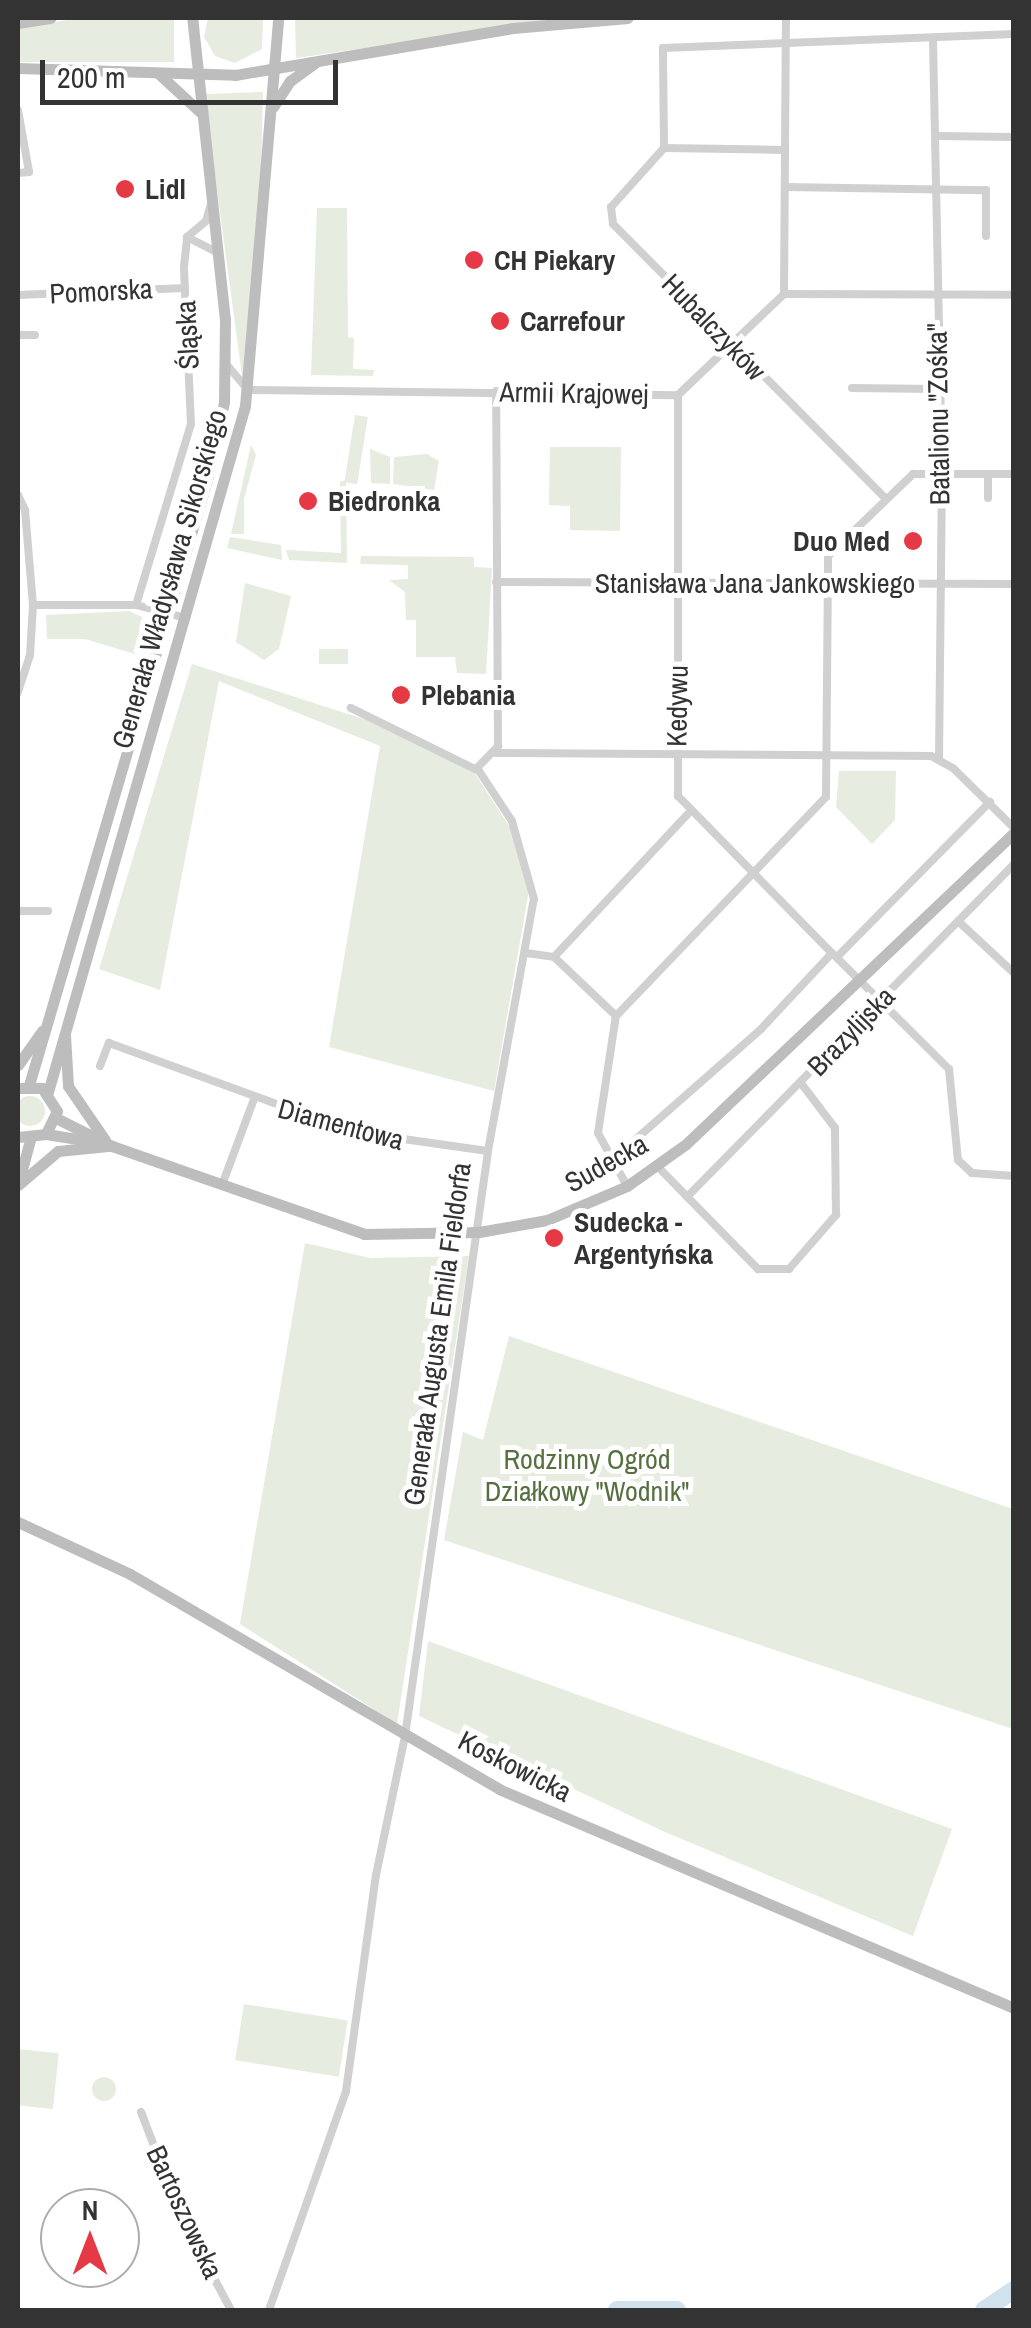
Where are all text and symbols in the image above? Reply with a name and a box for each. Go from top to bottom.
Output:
scale bar [45,40,342,102]
text: 200 m [57,57,125,97]
place label: Lidl [145,172,186,206]
marker: Lidl [114,178,136,200]
place label: CH Piekary [494,243,615,277]
marker: CH Piekary [463,249,485,271]
street label: Hubalczyków [655,267,773,387]
street label: Pomorska [49,272,153,310]
street label: Śląska [168,300,206,370]
place label: Carrefour [520,304,625,338]
marker: Carrefour [489,310,511,332]
street label: Batalionu "Zośka" [920,323,956,505]
street label: Armii Krajowej [499,375,649,411]
street label: Generała Władysława Sikorskiego [104,406,234,752]
place label: Biedronka [328,484,440,518]
marker: Biedronka [297,490,319,512]
place label: Duo Med [793,524,890,558]
marker: Duo Med [900,528,926,554]
street label: Stanisława Jana Jankowskiego [595,566,915,600]
street label: Kedywu [659,665,695,747]
place label: Plebania [421,678,515,712]
marker: Plebania [390,684,412,706]
street label: Brazylijska [800,979,902,1083]
street label: Diamentowa [274,1091,408,1157]
street label: Sudecka [559,1127,653,1199]
street label: Generała Augusta Emila Fieldorfa [396,1160,478,1508]
place label: Sudecka - Argentyńska [574,1205,713,1271]
marker: Sudecka - Argentyńska [543,1227,565,1249]
park label: Rodzinny Ogród Działkowy "Wodnik" [485,1442,689,1508]
street label: Koskowicka [453,1723,577,1809]
street label: Bartoszowska [140,2140,230,2284]
north arrow [40,2188,140,2288]
text: N [82,2191,98,2229]

